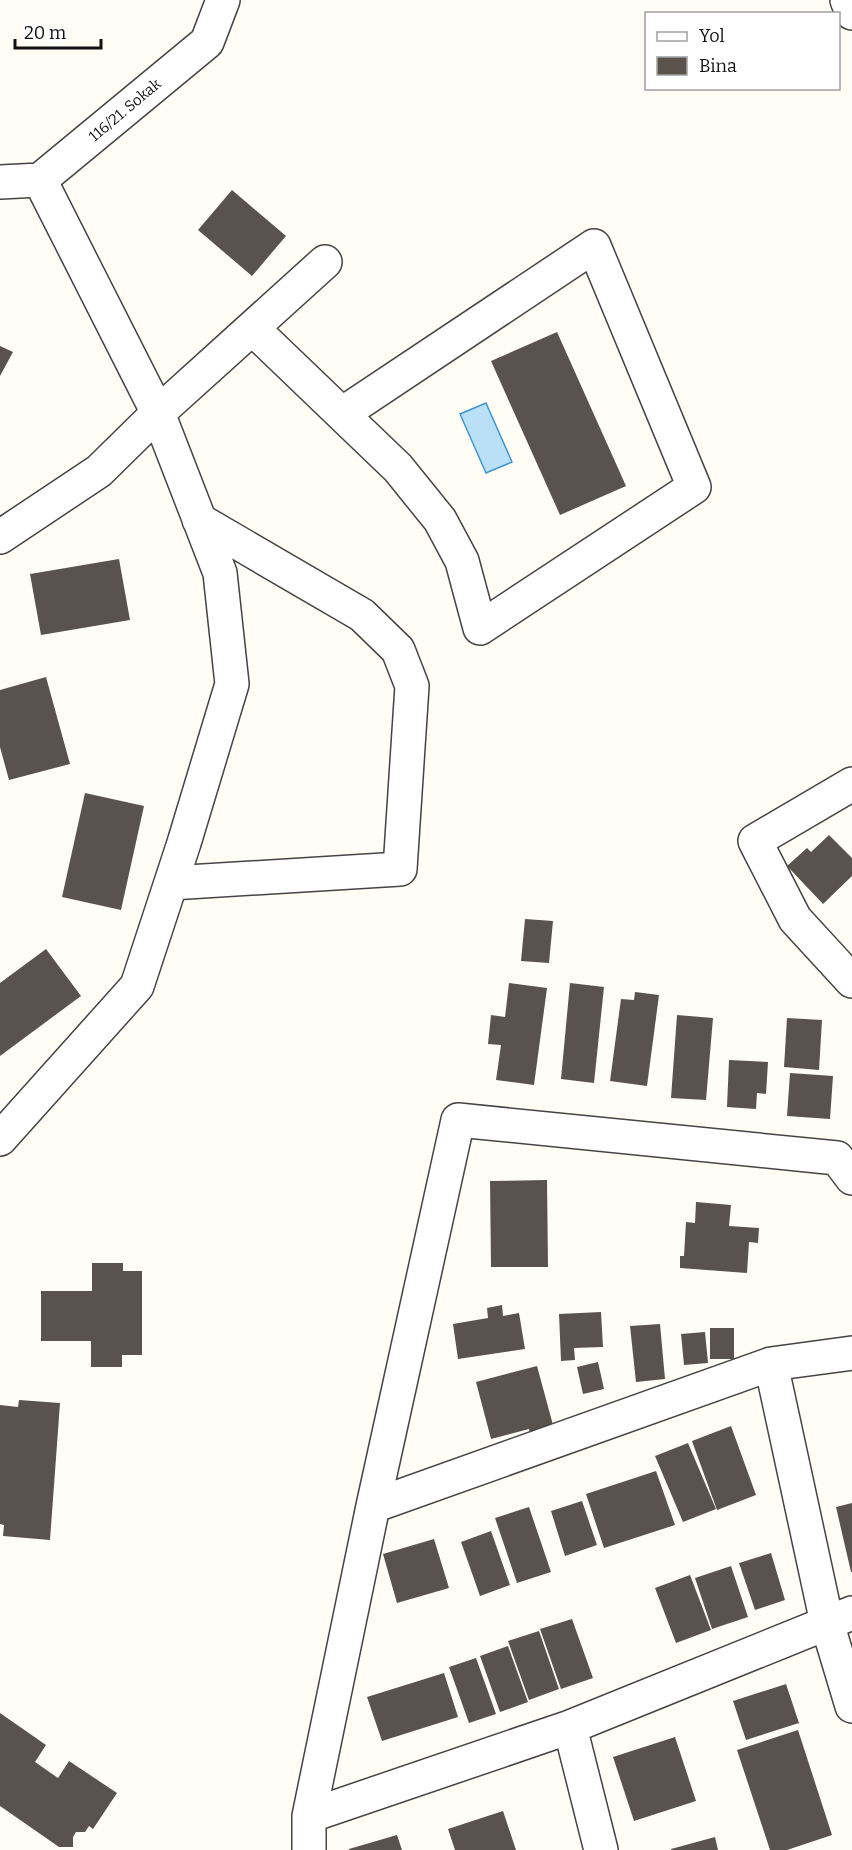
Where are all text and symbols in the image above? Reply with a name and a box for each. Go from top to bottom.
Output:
scale bar [15,12,100,50]
legend [645,12,840,90]
text: 20 m [24,22,66,44]
text: Yol [699,25,725,47]
text: Bina [699,55,737,77]
street label: 116/21. Sokak [85,74,165,145]

